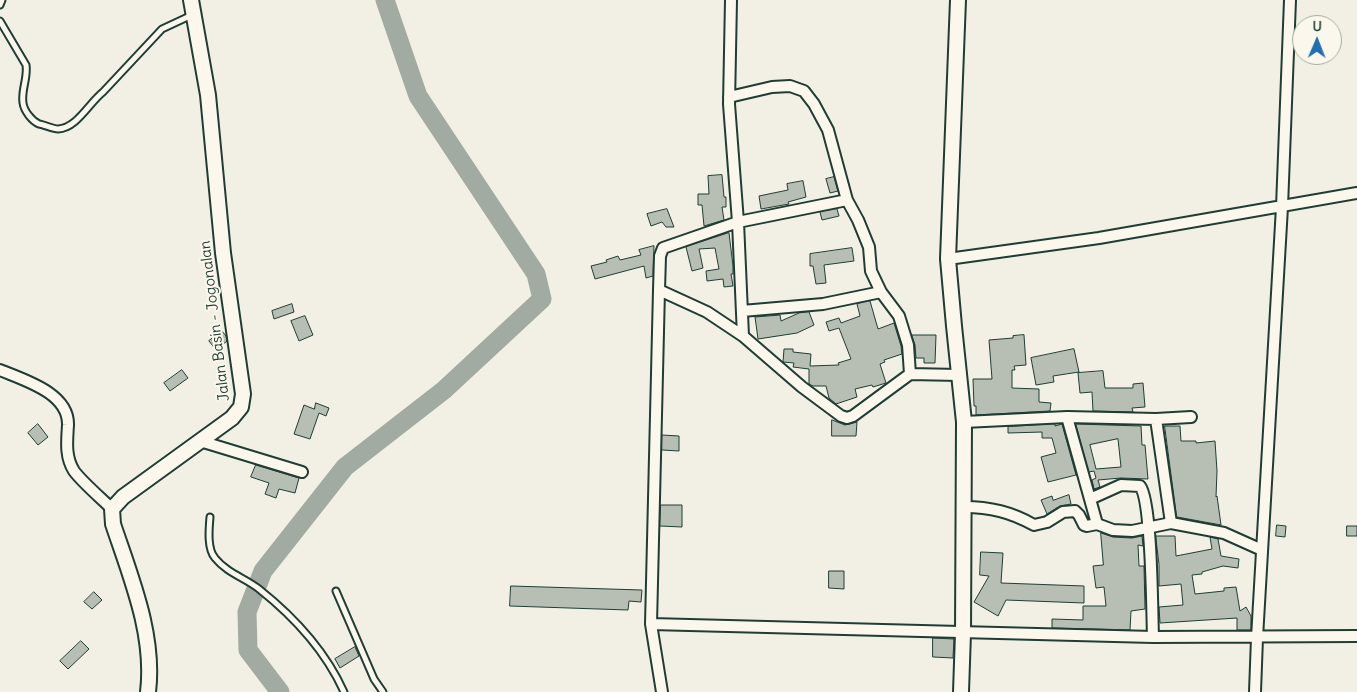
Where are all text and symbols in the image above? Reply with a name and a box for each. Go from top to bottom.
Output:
north arrow [1292,15,1342,65]
text: U [1312,17,1322,35]
street label: Jalan Basin - Jogonalan [196,240,234,402]

